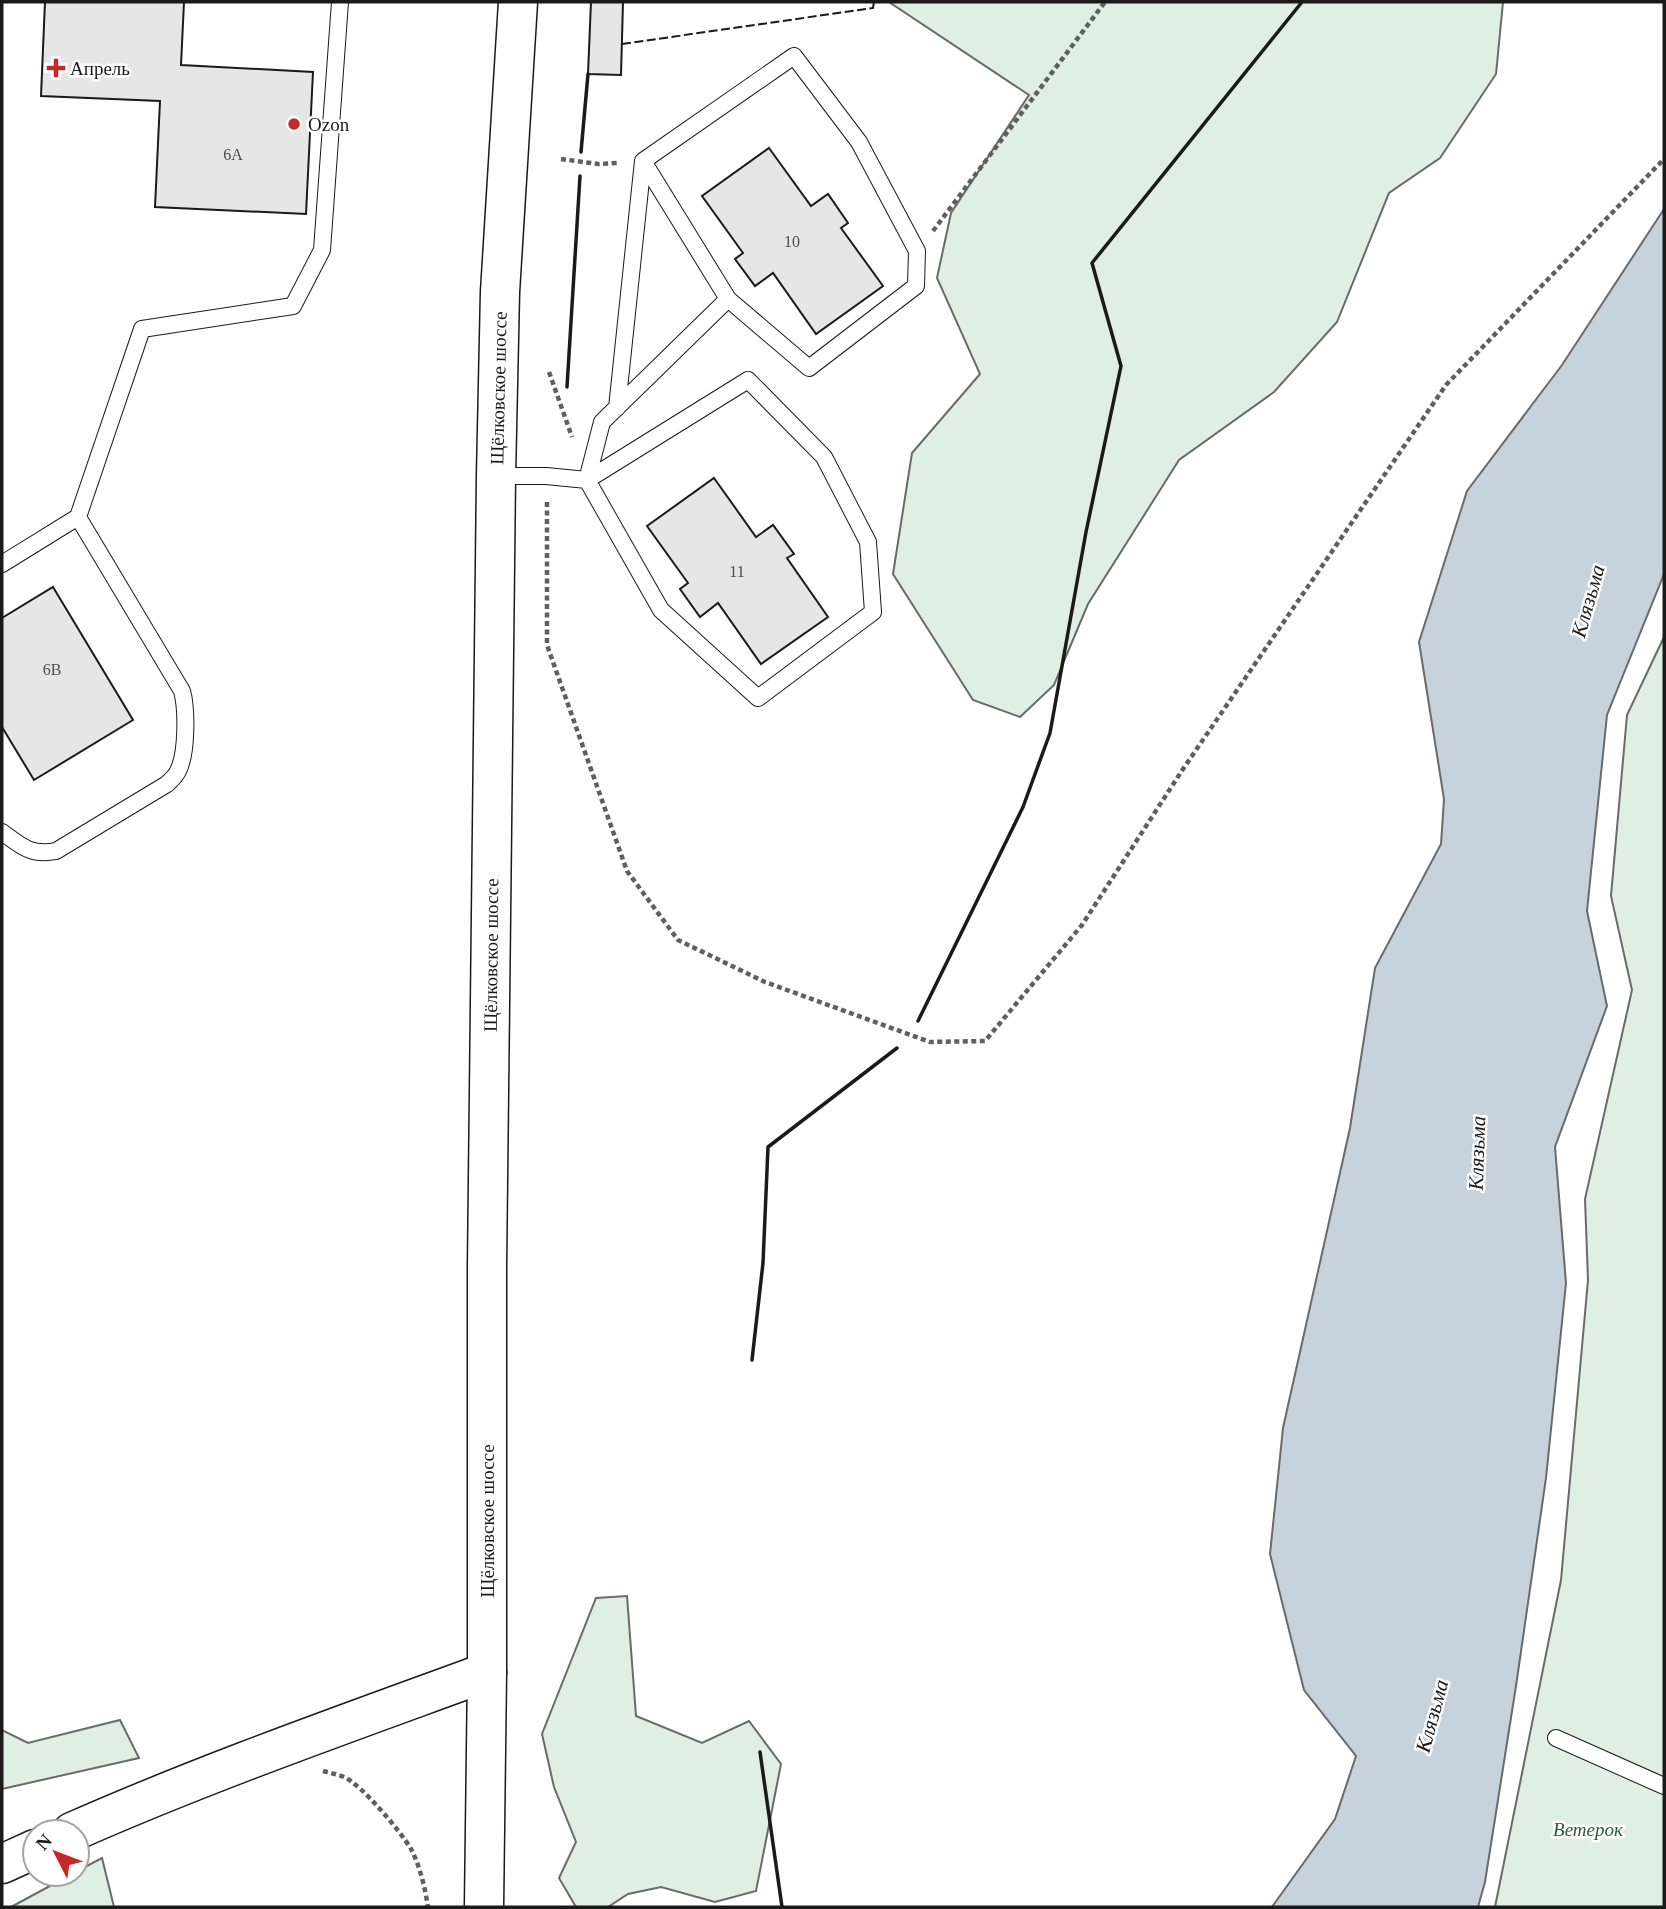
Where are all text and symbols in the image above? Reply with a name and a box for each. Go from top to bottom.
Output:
place label: Апрель [70,58,130,79]
marker: Апрель [48,60,64,76]
place label: Ozon [308,114,350,135]
marker: Ozon [286,116,302,132]
house number: 6А [223,146,243,163]
house number: 10 [784,233,800,250]
street label: Щёлковское шоссе [486,311,511,465]
water label: Клязьма [1566,562,1610,641]
house number: 11 [729,563,745,580]
house number: 6В [43,661,61,678]
street label: Щёлковское шоссе [480,878,502,1032]
water label: Клязьма [1464,1115,1490,1192]
street label: Щёлковское шоссе [477,1444,498,1598]
water label: Клязьма [1411,1677,1453,1756]
north arrow [21,1818,91,1888]
park label: Ветерок [1553,1819,1624,1840]
text: N [31,1830,56,1854]

